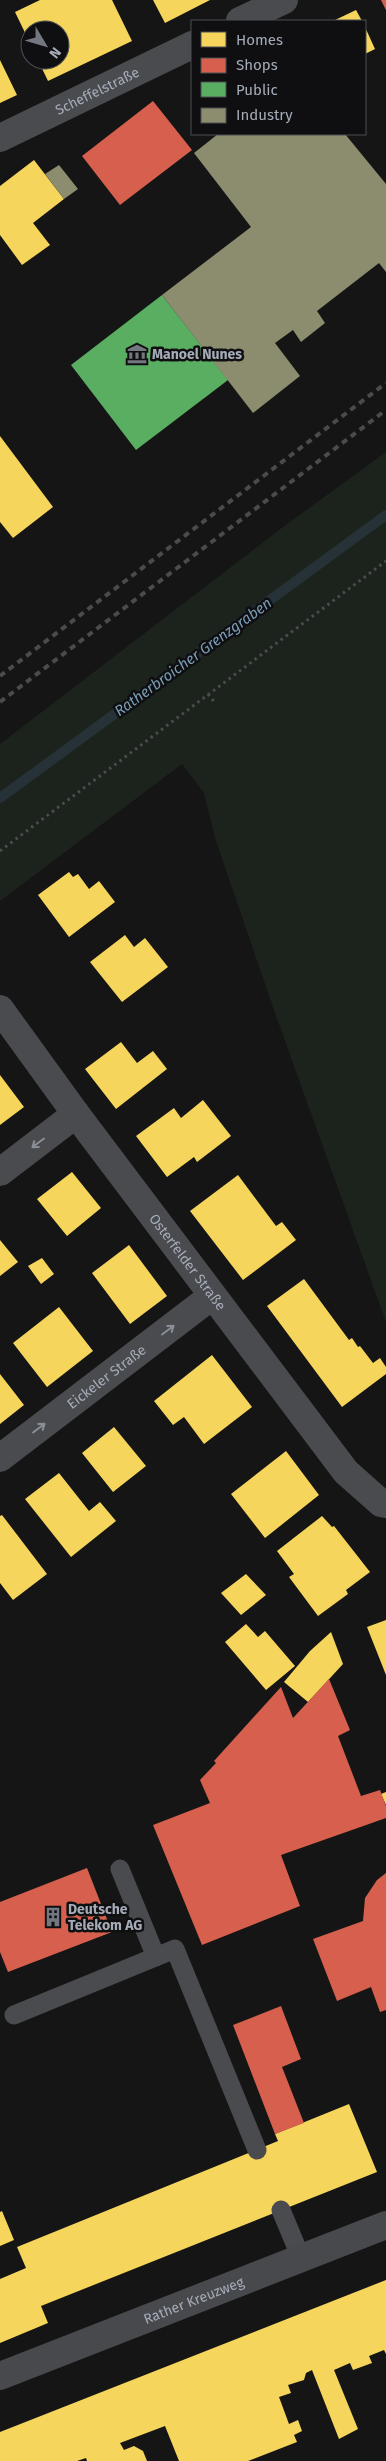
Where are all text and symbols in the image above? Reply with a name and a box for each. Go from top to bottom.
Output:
north arrow [20,20,70,70]
legend [191,20,366,135]
text: Homes [236,31,283,49]
text: N [45,44,64,62]
text: Shops [236,56,278,74]
street label: Scheffelstraße [52,63,142,118]
text: Public [236,81,278,99]
text: Industry [236,106,293,124]
museum icon: Manoel Nunes [126,343,148,365]
place label: Manoel Nunes [152,346,242,363]
water label: Ratherbroicher Grenzgraben [111,594,275,720]
one-way arrow [31,1138,45,1148]
street label: Osterfelder Straße [146,1210,230,1314]
one-way arrow [161,1324,174,1335]
street label: Eickeler Straße [64,1341,149,1412]
one-way arrow [32,1423,46,1433]
place label: Deutsche Telekom AG [68,1901,142,1934]
building icon: Deutsche Telekom AG [42,1906,64,1928]
street label: Rather Kreuzweg [141,2273,247,2327]

